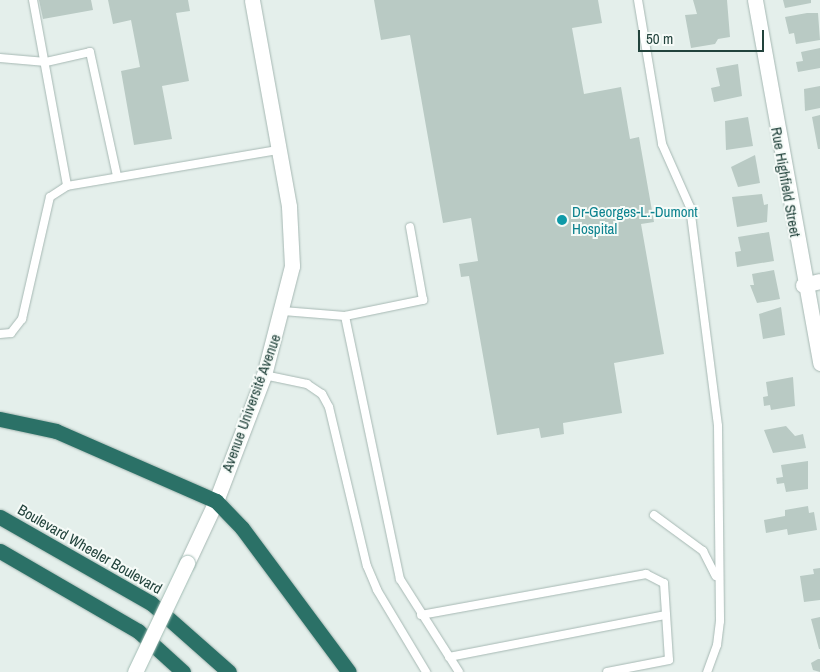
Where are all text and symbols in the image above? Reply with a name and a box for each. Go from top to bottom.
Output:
scale bar [640,20,766,52]
text: 50 m [646,28,673,49]
street label: Rue Highfield Street [767,126,805,238]
place label: Dr-Georges-L.-Dumont Hospital [572,202,698,237]
marker: Dr-Georges-L.-Dumont Hospital [556,214,568,226]
street label: Avenue Université Avenue [218,331,284,475]
street label: Boulevard Wheeler Boulevard [15,500,165,598]

